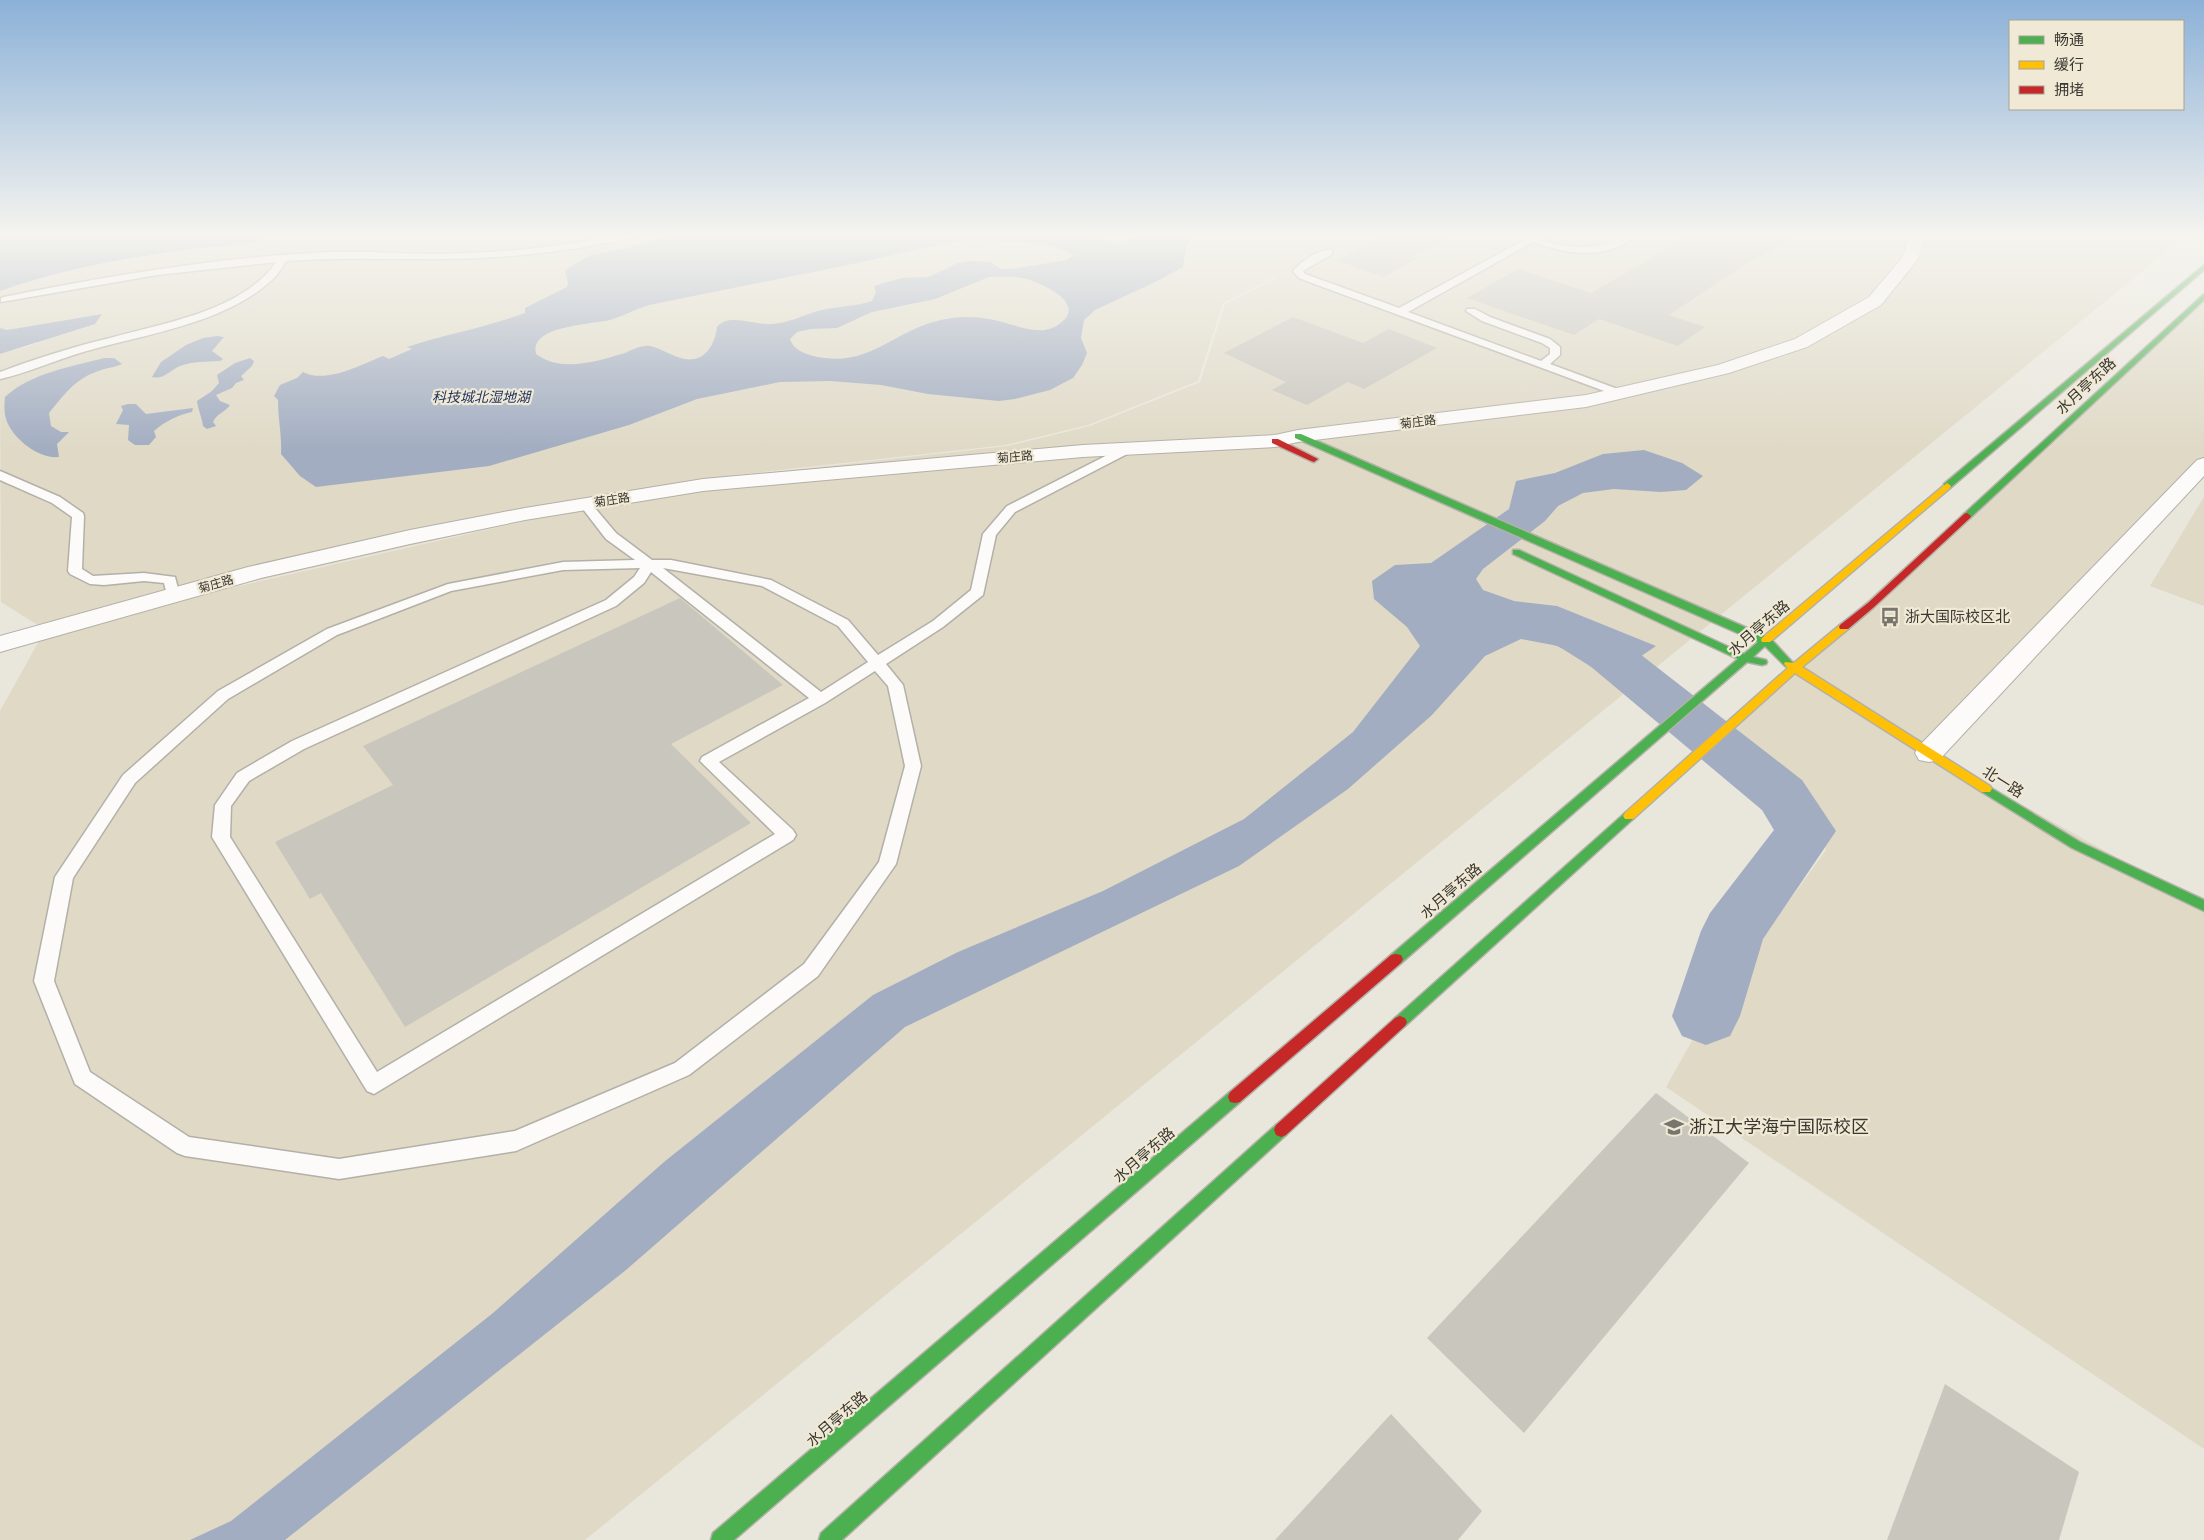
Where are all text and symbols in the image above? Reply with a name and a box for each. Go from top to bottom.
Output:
legend [2009,20,2184,110]
text: 畅通 [2054,32,2084,51]
text: 缓行 [2054,57,2084,76]
text: 拥堵 [2054,82,2084,101]
street label: 水月亭东路 [2053,355,2121,420]
water label: 科技城北湿地湖 [432,390,532,407]
street label: 菊庄路 [1399,413,1437,433]
street label: 菊庄路 [996,448,1034,468]
street label: 菊庄路 [593,490,631,512]
street label: 菊庄路 [197,572,236,598]
street label: 水月亭东路 [1725,597,1795,661]
bus stop icon: 浙大国际校区北 [1879,606,1901,628]
place label: 浙大国际校区北 [1905,608,2010,628]
street label: 北一路 [1978,762,2027,803]
street label: 水月亭东路 [1417,860,1487,924]
school or university icon: 浙江大学海宁国际校区 [1663,1116,1685,1138]
place label: 浙江大学海宁国际校区 [1689,1117,1869,1140]
street label: 水月亭东路 [1110,1124,1180,1188]
street label: 水月亭东路 [803,1388,873,1452]

